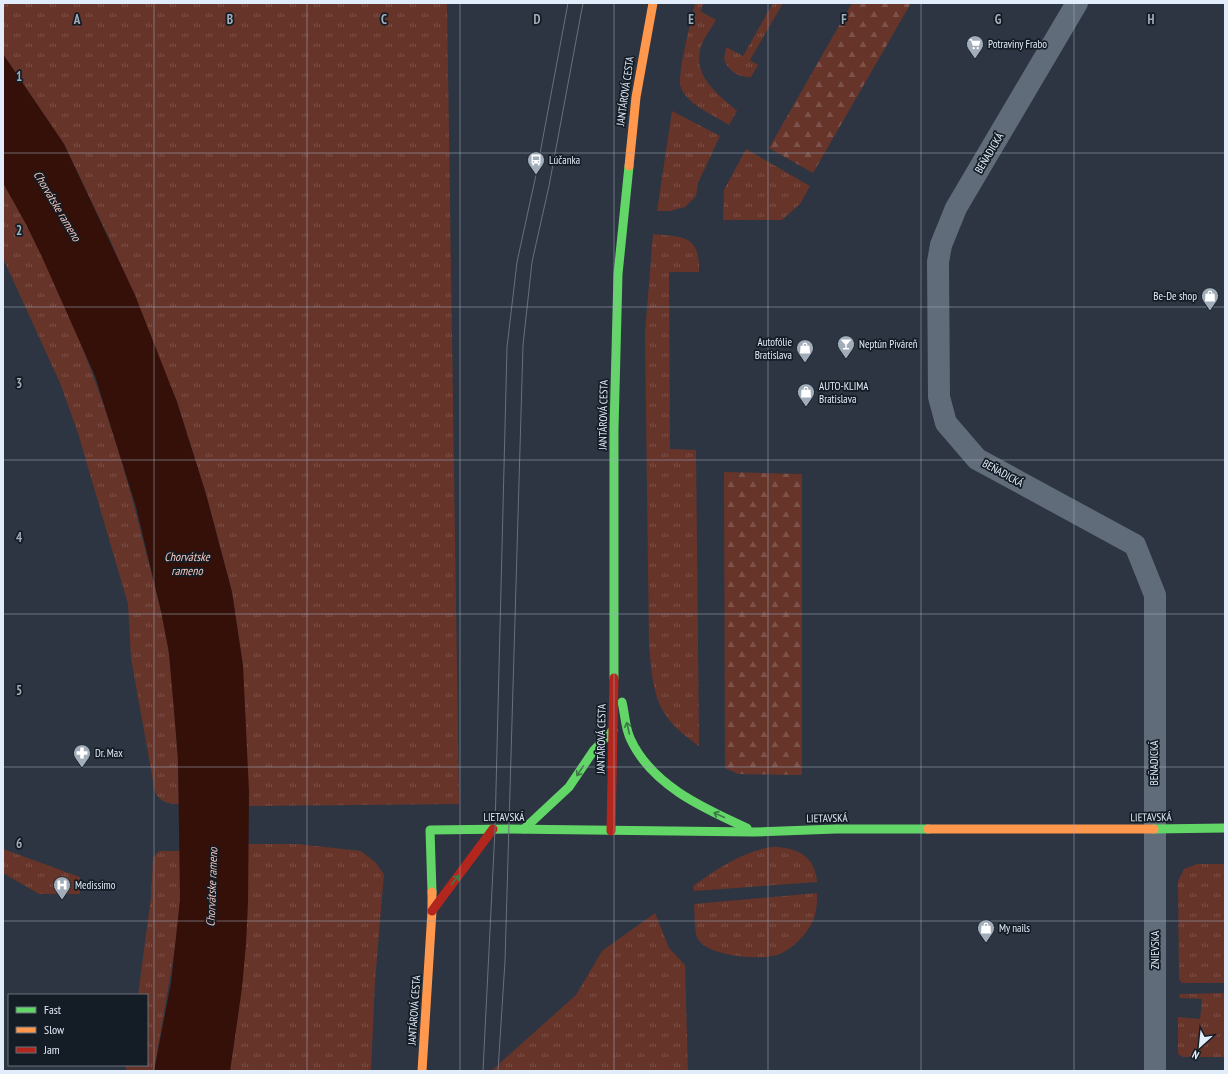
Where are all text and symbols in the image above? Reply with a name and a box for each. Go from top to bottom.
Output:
text: A [73,11,81,28]
text: B [227,11,233,28]
text: C [381,11,387,28]
text: D [534,11,541,28]
text: E [688,11,694,28]
text: F [841,11,847,28]
text: G [995,11,1002,28]
text: H [1148,11,1155,28]
supermarket icon: Potraviny Frabo [965,34,985,59]
place label: Potraviny Frabo [988,37,1047,51]
street label: JANTÁROVÁ CESTA [613,55,637,128]
text: 1 [16,68,22,85]
street label: BEŇADICKÁ [971,130,1007,176]
bus stop icon: Lúčanka [526,150,546,175]
place label: Lúčanka [549,153,580,167]
water label: Chorvátske rameno [31,168,85,244]
text: 2 [16,222,22,239]
shop icon: Be-De shop [1200,286,1220,311]
place label: Be-De shop [1153,289,1197,303]
bar icon: Neptún Piváreň [836,334,856,359]
place label: Autofólie Bratislava [755,335,792,362]
place label: Neptún Piváreň [859,337,918,351]
shop icon: Autofólie Bratislava [795,338,815,363]
text: 3 [16,375,22,392]
street label: JANTÁROVÁ CESTA [595,379,611,451]
place label: AUTO-KLIMA Bratislava [819,379,869,406]
shop icon: AUTO-KLIMA Bratislava [796,382,816,407]
street label: BEŇADICKÁ [980,456,1027,490]
text: 4 [16,529,23,546]
water label: Chorvátske rameno [164,549,211,578]
text: 5 [16,682,22,699]
street label: JANTÁROVÁ CESTA [593,703,609,775]
one-way arrow [623,722,631,735]
street label: BEŇADICKÁ [1147,740,1161,785]
pharmacy icon: Dr. Max [72,743,92,768]
place label: Dr. Max [95,746,123,760]
one-way arrow [576,766,584,777]
street label: LIETAVSKÁ [483,810,525,824]
street label: LIETAVSKÁ [1130,810,1172,824]
one-way arrow [713,811,725,818]
street label: LIETAVSKÁ [806,811,848,825]
text: 6 [16,835,22,852]
water label: Chorvátske rameno [203,846,220,927]
one-way arrow [451,874,460,885]
hospital icon: Medissimo [52,875,72,900]
place label: Medissimo [75,878,116,892]
shop icon: My nails [976,918,996,943]
place label: My nails [999,921,1030,935]
street label: ZNIEVSKA [1148,930,1162,969]
street label: JANTÁROVÁ CESTA [405,974,423,1046]
legend [8,994,148,1066]
text: Fast [44,1002,62,1017]
text: Slow [44,1022,65,1037]
north arrow [1180,1026,1220,1066]
text: Jam [43,1042,60,1057]
text: N [1190,1047,1201,1062]

